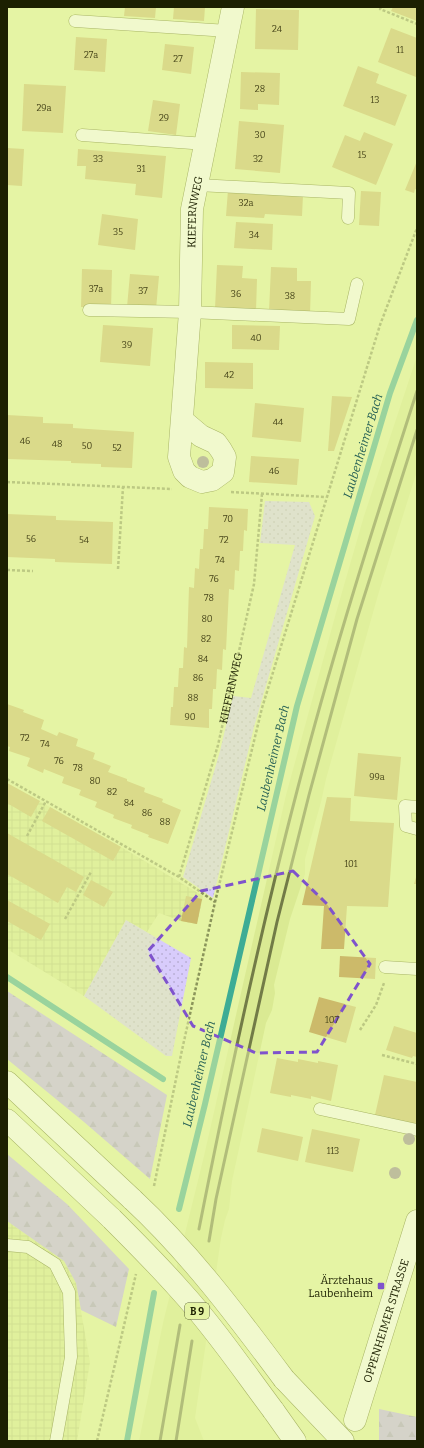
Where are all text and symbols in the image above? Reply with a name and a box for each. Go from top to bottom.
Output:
house number: 24 [272,24,283,34]
house number: 11 [396,45,404,55]
house number: 27a [84,50,98,60]
house number: 27 [173,54,183,64]
house number: 28 [255,84,265,94]
house number: 13 [371,95,379,105]
house number: 29a [36,103,52,113]
house number: 29 [159,113,169,123]
house number: 30 [255,130,266,140]
house number: 15 [358,150,366,160]
house number: 33 [93,154,103,164]
house number: 32 [253,154,263,164]
house number: 31 [137,164,146,174]
street label: KIEFERNWEG [185,175,205,248]
house number: 32a [239,198,254,208]
house number: 35 [113,227,123,237]
house number: 34 [249,230,260,240]
house number: 37a [89,284,103,294]
house number: 37 [138,286,148,296]
house number: 36 [231,289,241,299]
house number: 38 [285,291,295,301]
house number: 40 [250,333,262,343]
house number: 39 [122,340,132,350]
house number: 42 [224,370,234,380]
water label: Laubenheimer Bach [340,392,386,500]
house number: 44 [273,417,284,427]
house number: 46 [20,436,30,446]
house number: 48 [52,439,62,449]
house number: 50 [82,441,93,451]
house number: 52 [112,443,122,453]
house number: 46 [269,466,279,476]
house number: 70 [223,514,233,524]
house number: 56 [26,534,36,544]
house number: 54 [79,535,90,545]
house number: 72 [219,535,229,545]
house number: 74 [215,555,226,565]
house number: 76 [209,574,219,584]
house number: 78 [204,593,214,603]
house number: 80 [201,614,213,624]
house number: 82 [201,634,211,644]
street label: KIEFERNWEG [217,651,245,725]
house number: 84 [198,654,209,664]
house number: 86 [193,673,203,683]
house number: 88 [188,693,198,703]
water label: Laubenheimer Bach [254,704,292,812]
house number: 90 [184,712,196,722]
house number: 72 [20,733,30,743]
house number: 74 [40,739,51,749]
house number: 76 [54,756,64,766]
house number: 78 [73,763,83,773]
house number: 99a [369,772,385,782]
house number: 80 [89,776,101,786]
house number: 82 [107,787,117,797]
house number: 84 [124,798,135,808]
house number: 86 [142,808,152,818]
house number: 88 [160,817,170,827]
house number: 101 [344,859,358,869]
house number: 107 [325,1015,339,1025]
water label: Laubenheimer Bach [180,1020,218,1128]
house number: 113 [327,1146,339,1156]
street label: OPPENHEIMER STRASSE [361,1257,412,1384]
place label: Ärztehaus Laubenheim [308,1274,373,1300]
marker: Ärztehaus Laubenheim [376,1281,386,1291]
road number: B 9 [185,1303,209,1319]

